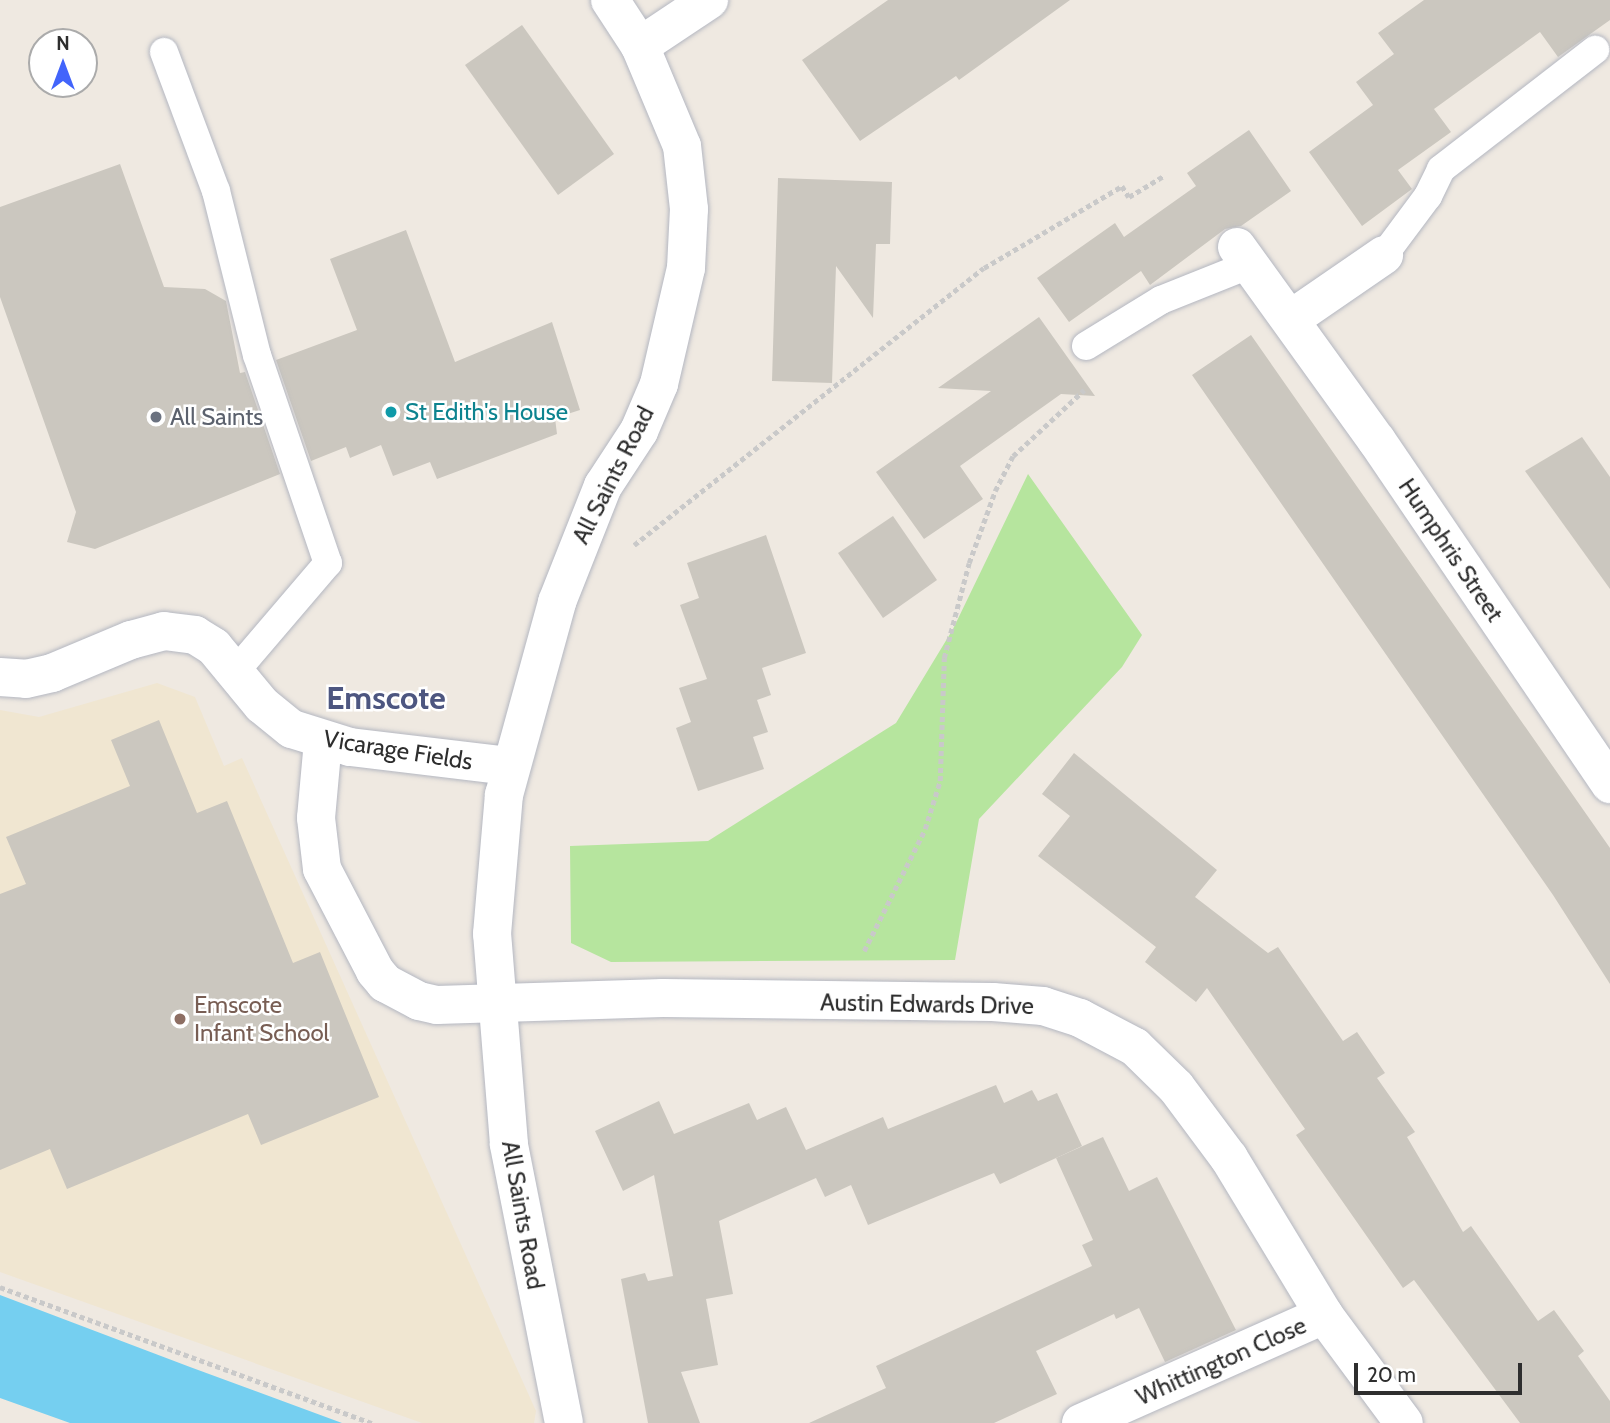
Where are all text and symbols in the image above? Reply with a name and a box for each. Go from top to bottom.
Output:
north arrow [28,28,98,98]
text: N [56,32,70,55]
place label: St Edith's House [405,398,568,426]
street label: All Saints Road [566,401,660,549]
place label: All Saints [170,403,263,431]
marker: St Edith's House [383,404,399,420]
marker: All Saints [148,409,164,425]
street label: Humphris Street [1393,473,1509,627]
district label: Emscote [326,679,446,717]
street label: Vicarage Fields [322,724,474,776]
street label: Austin Edwards Drive [820,988,1034,1020]
place label: Emscote Infant School [194,991,329,1047]
marker: Emscote Infant School [172,1011,188,1027]
street label: All Saints Road [496,1138,550,1292]
street label: Whittington Close [1131,1311,1311,1411]
scale bar [1358,1350,1526,1394]
text: 20 m [1367,1362,1416,1387]

